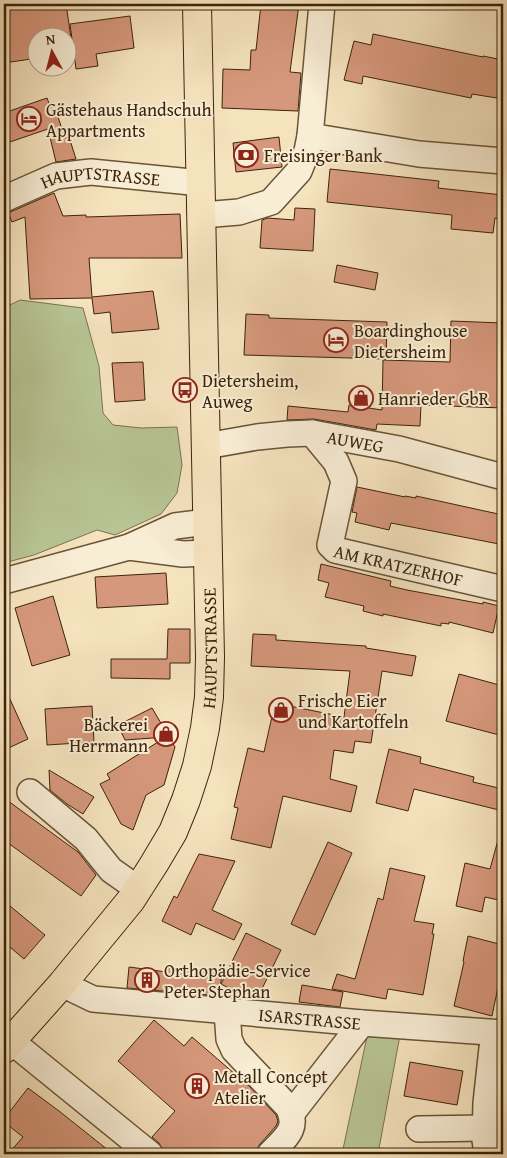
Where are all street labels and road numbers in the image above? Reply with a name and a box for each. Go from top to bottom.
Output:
street label: HAUPTSTRASSE [36,158,161,195]
street label: AUWEG [325,423,386,459]
street label: AM KRATZERHOF [331,537,466,593]
street label: HAUPTSTRASSE [194,588,224,710]
street label: ISARSTRASSE [257,1000,362,1036]

